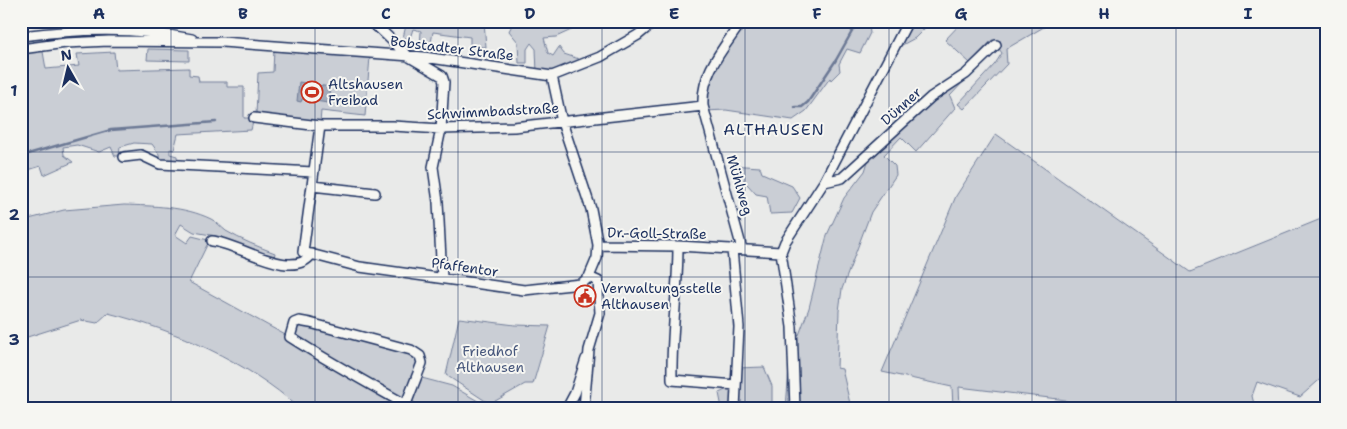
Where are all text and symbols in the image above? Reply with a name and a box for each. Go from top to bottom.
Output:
text: A [93,3,105,24]
text: B [238,3,248,24]
text: C [381,3,391,24]
text: D [524,3,536,24]
text: E [669,3,679,24]
text: F [812,3,822,24]
text: G [955,3,968,24]
text: H [1098,3,1110,24]
text: I [1244,3,1253,24]
street label: Bobstadter Straße [389,31,515,65]
north arrow [42,42,92,92]
text: N [59,45,73,65]
place label: Altshausen Freibad [328,75,404,109]
text: 1 [10,80,18,101]
sports icon: Altshausen Freibad [300,80,324,104]
street label: Dünner [877,83,925,129]
street label: Schwimmbadstraße [426,99,560,123]
district label: ALTHAUSEN [723,119,825,140]
street label: Mühlweg [723,153,757,217]
text: 2 [8,204,20,225]
street label: Dr.-Goll-Straße [607,223,707,243]
street label: Pfaffentor [430,253,500,281]
place label: Verwaltungsstelle Althausen [601,279,722,313]
public building icon: Verwaltungsstelle Althausen [573,284,597,308]
text: 3 [8,329,20,350]
park label: Friedhof Althausen [456,342,525,376]

